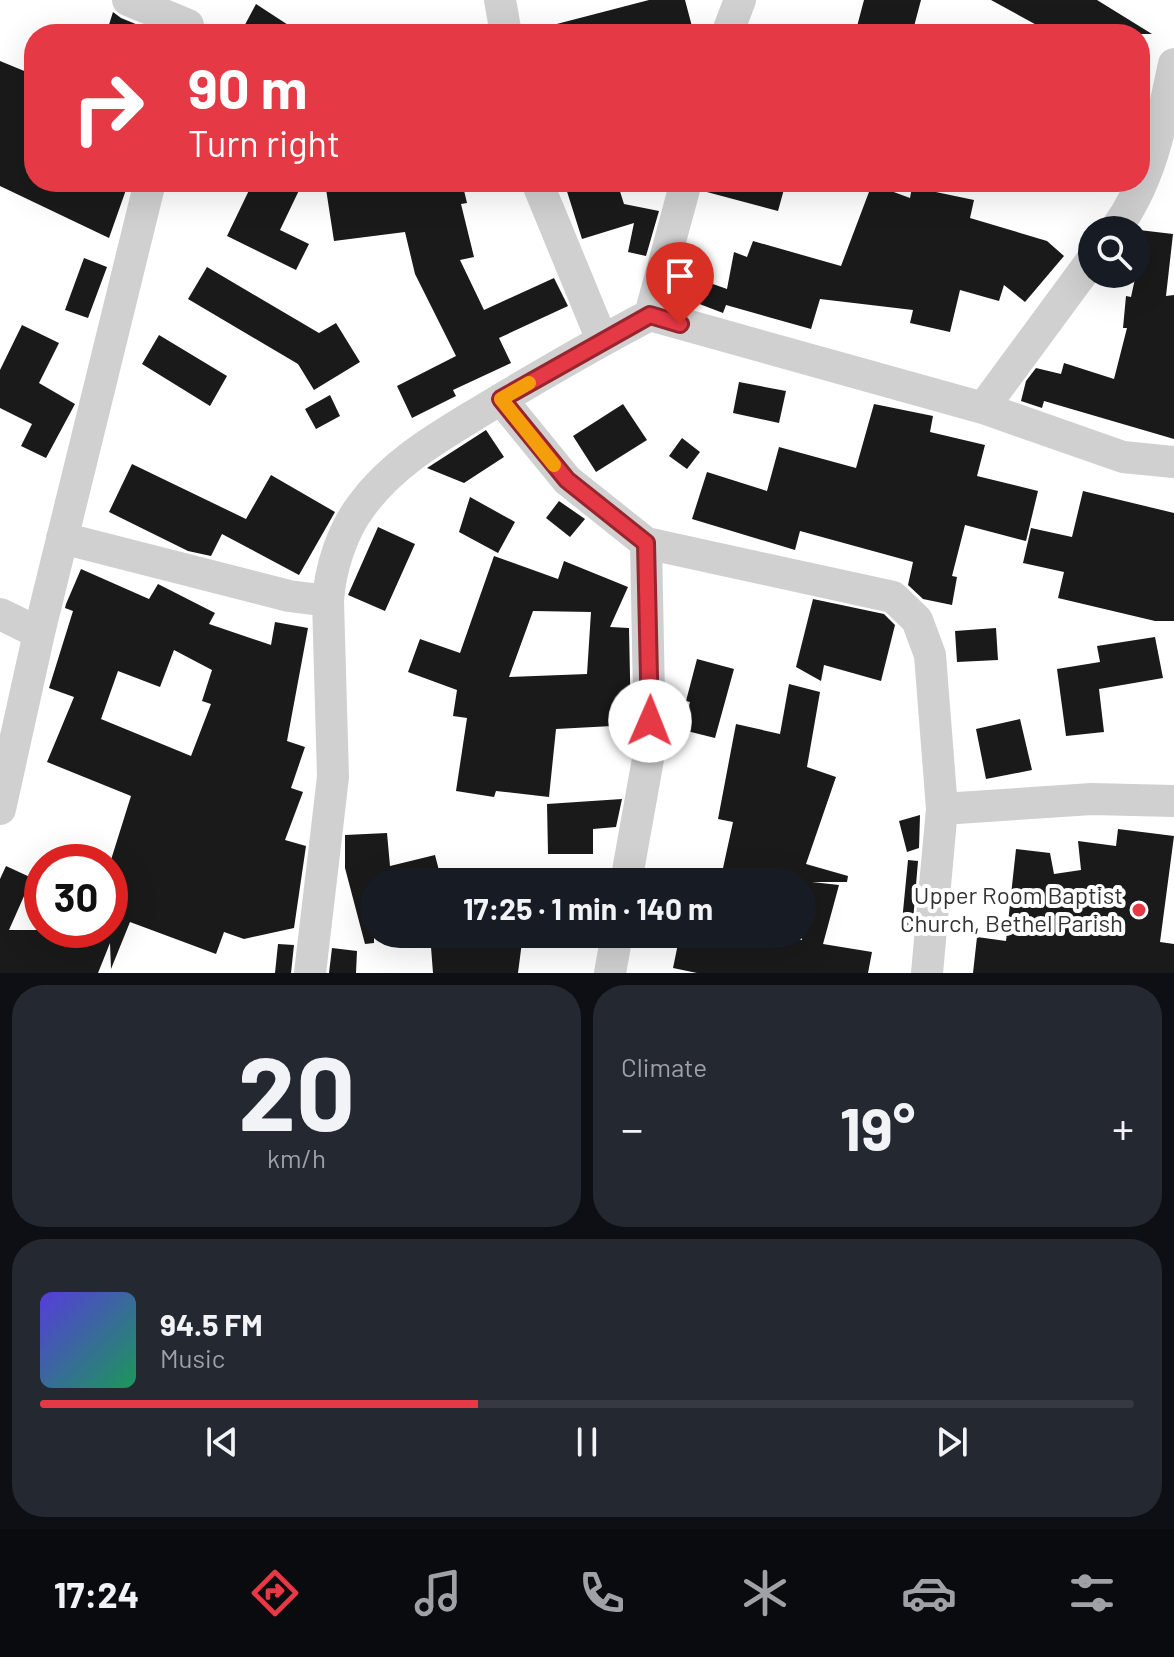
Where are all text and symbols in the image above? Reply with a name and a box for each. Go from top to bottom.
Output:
text: 90 m [188,53,308,120]
icon: right [56,56,160,160]
text: Turn right [188,121,340,164]
map controls [1078,216,1150,288]
button: search [1078,216,1150,288]
pin [646,242,714,324]
icon: arrive [658,254,702,298]
position arrow [608,679,692,763]
speed limit sign: 30 [24,844,128,948]
place label: Upper Room Baptist Church, Bethel Parish [900,880,1123,937]
text: 17:25 · 1 min · 140 m [463,890,713,926]
marker: Upper Room Baptist Church, Bethel Parish [1130,901,1148,919]
text: 20 [238,1027,355,1152]
text: Climate [621,1051,707,1082]
text: 19° [840,1091,915,1163]
text: − [621,1101,643,1154]
text: + [1112,1101,1134,1154]
text: km/h [267,1142,326,1173]
text: 94.5 FM [160,1306,263,1342]
text: Music [160,1342,225,1373]
icon: previous [200,1420,244,1464]
icon: pause [565,1420,609,1464]
icon: next [930,1420,974,1464]
icon: directions [247,1565,303,1621]
icon: music [410,1565,466,1621]
icon: phone [574,1565,630,1621]
icon: climate [737,1565,793,1621]
icon: car [901,1565,957,1621]
icon: filters [1064,1565,1120,1621]
text: 17:24 [54,1572,139,1615]

